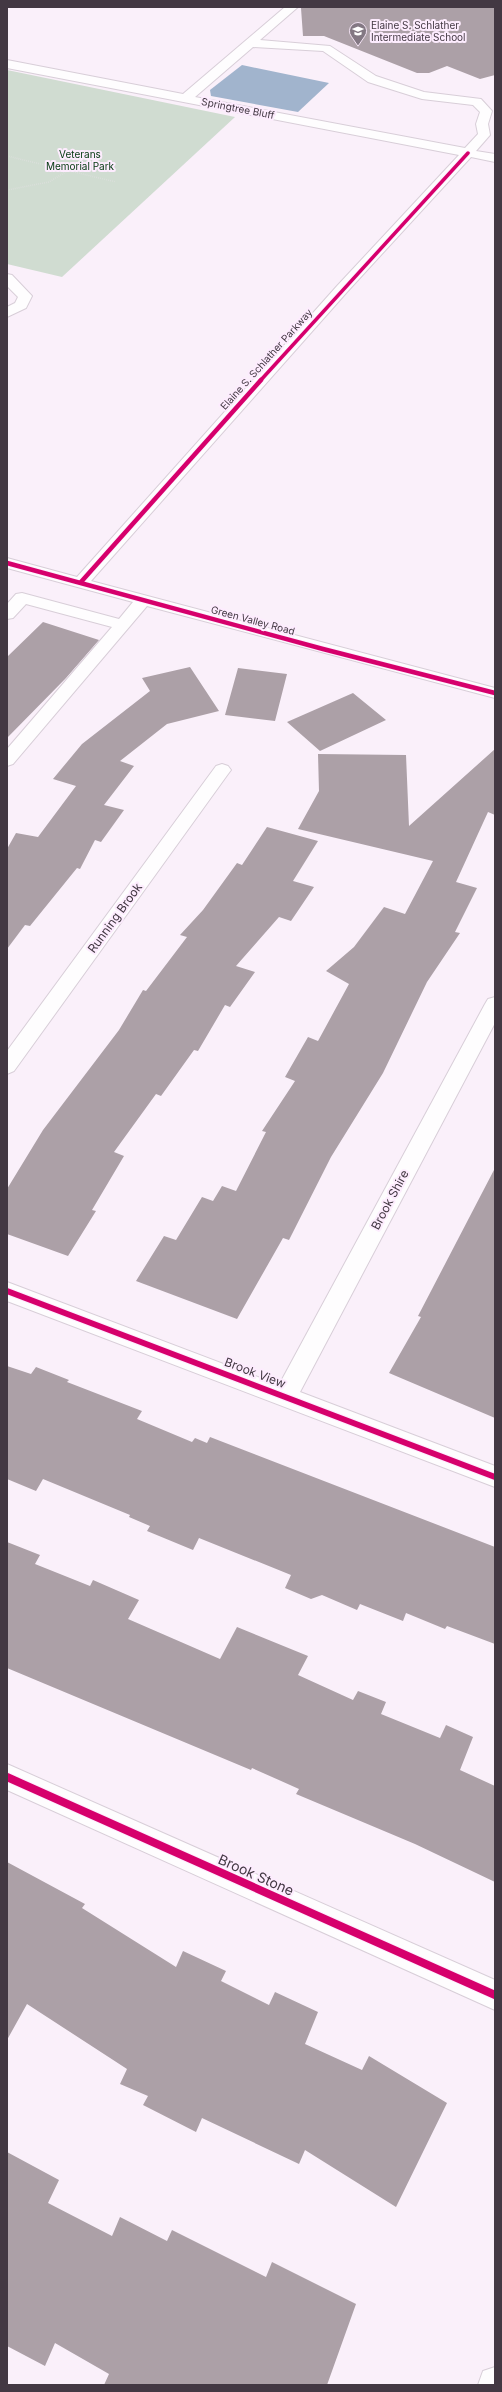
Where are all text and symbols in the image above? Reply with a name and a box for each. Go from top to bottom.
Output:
place label: Elaine S. Schlather Intermediate School [371,19,466,43]
school or university icon: Elaine S. Schlather Intermediate School [348,21,368,46]
street label: Springtree Bluff [200,95,276,121]
park label: Veterans Memorial Park [46,148,115,172]
street label: Elaine S. Schlather Parkway [218,306,315,412]
street label: Green Valley Road [210,603,296,637]
street label: Running Brook [84,879,145,956]
street label: Brook Shire [368,1167,412,1232]
street label: Brook View [222,1354,288,1391]
street label: Brook Stone [216,1850,297,1899]

